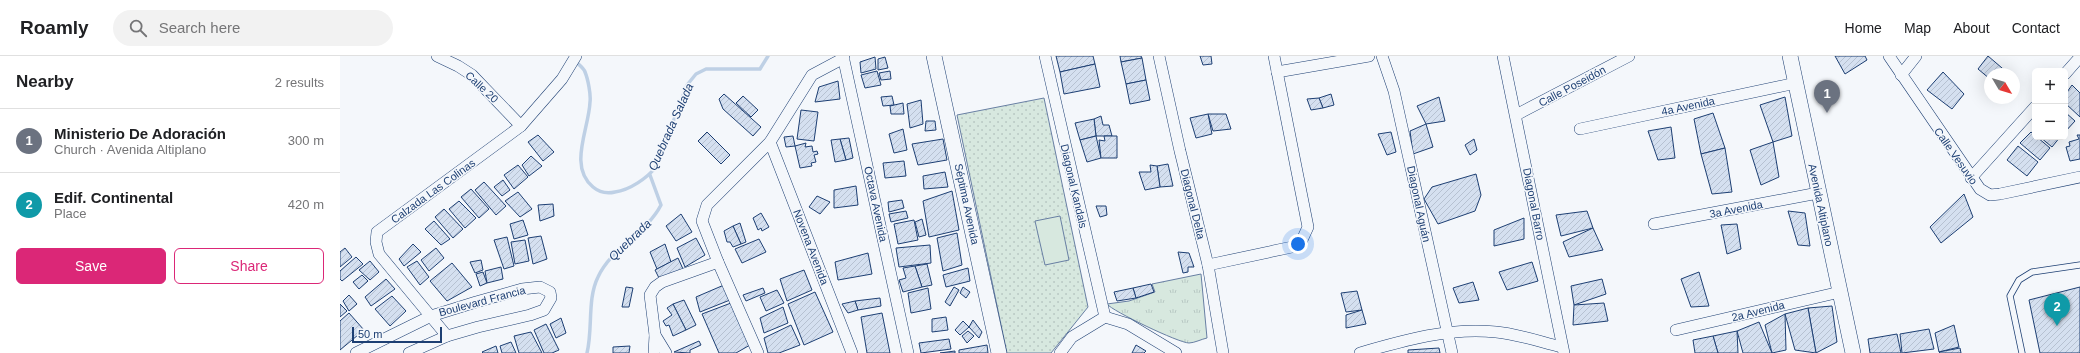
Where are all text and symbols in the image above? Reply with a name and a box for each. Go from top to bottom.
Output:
search box [113,10,393,46]
text: Roamly [20,17,89,38]
icon: search [127,17,149,39]
text: Search here [159,19,240,36]
text: Home [1845,20,1882,36]
text: Map [1904,20,1931,36]
text: About [1953,20,1990,36]
text: Contact [2012,20,2060,36]
street label: Calle Poseidón [1537,63,1607,109]
north arrow [1984,68,2020,104]
map controls [2032,68,2068,140]
button: + [2032,68,2068,104]
street label: Calle 20 [463,69,501,105]
text: Nearby [16,72,74,91]
text: 2 results [275,75,324,90]
pin: 1 [1814,80,1840,113]
water label: Quebrada Salada [645,81,697,173]
street label: 4a Avenida [1660,94,1717,118]
button: − [2032,104,2068,140]
text: Ministerio De Adoración [54,125,226,142]
street label: Calle Vesuvio [1932,125,1980,187]
text: 1 [25,133,33,148]
text: 300 m [288,133,324,148]
text: Church · Avenida Altiplano [54,142,206,157]
street label: Diagonal Kandals [1058,143,1090,230]
street label: Calzada Las Colinas [389,156,478,226]
street label: Séptima Avenida [953,162,982,246]
street label: Avenida Altiplano [1806,163,1836,247]
street label: Octava Avenida [862,165,890,244]
street label: Diagonal Aguán [1405,165,1433,243]
street label: Diagonal Barro [1521,167,1547,241]
street label: Diagonal Delta [1178,168,1208,241]
text: Edif. Continental [54,189,173,206]
text: 2 [25,197,33,212]
text: 420 m [288,197,324,212]
street label: 3a Avenida [1708,198,1765,220]
text: Place [54,206,87,221]
street label: Novena Avenida [791,208,831,287]
water label: Quebrada [606,216,654,264]
your location [1288,234,1308,254]
button: Save [16,248,166,284]
button: Share [174,248,324,284]
street label: Boulevard Francia [437,283,528,318]
pin: 2 [2044,293,2070,326]
street label: 2a Avenida [1730,298,1787,323]
scale bar [352,325,442,344]
text: 50 m [358,328,382,340]

